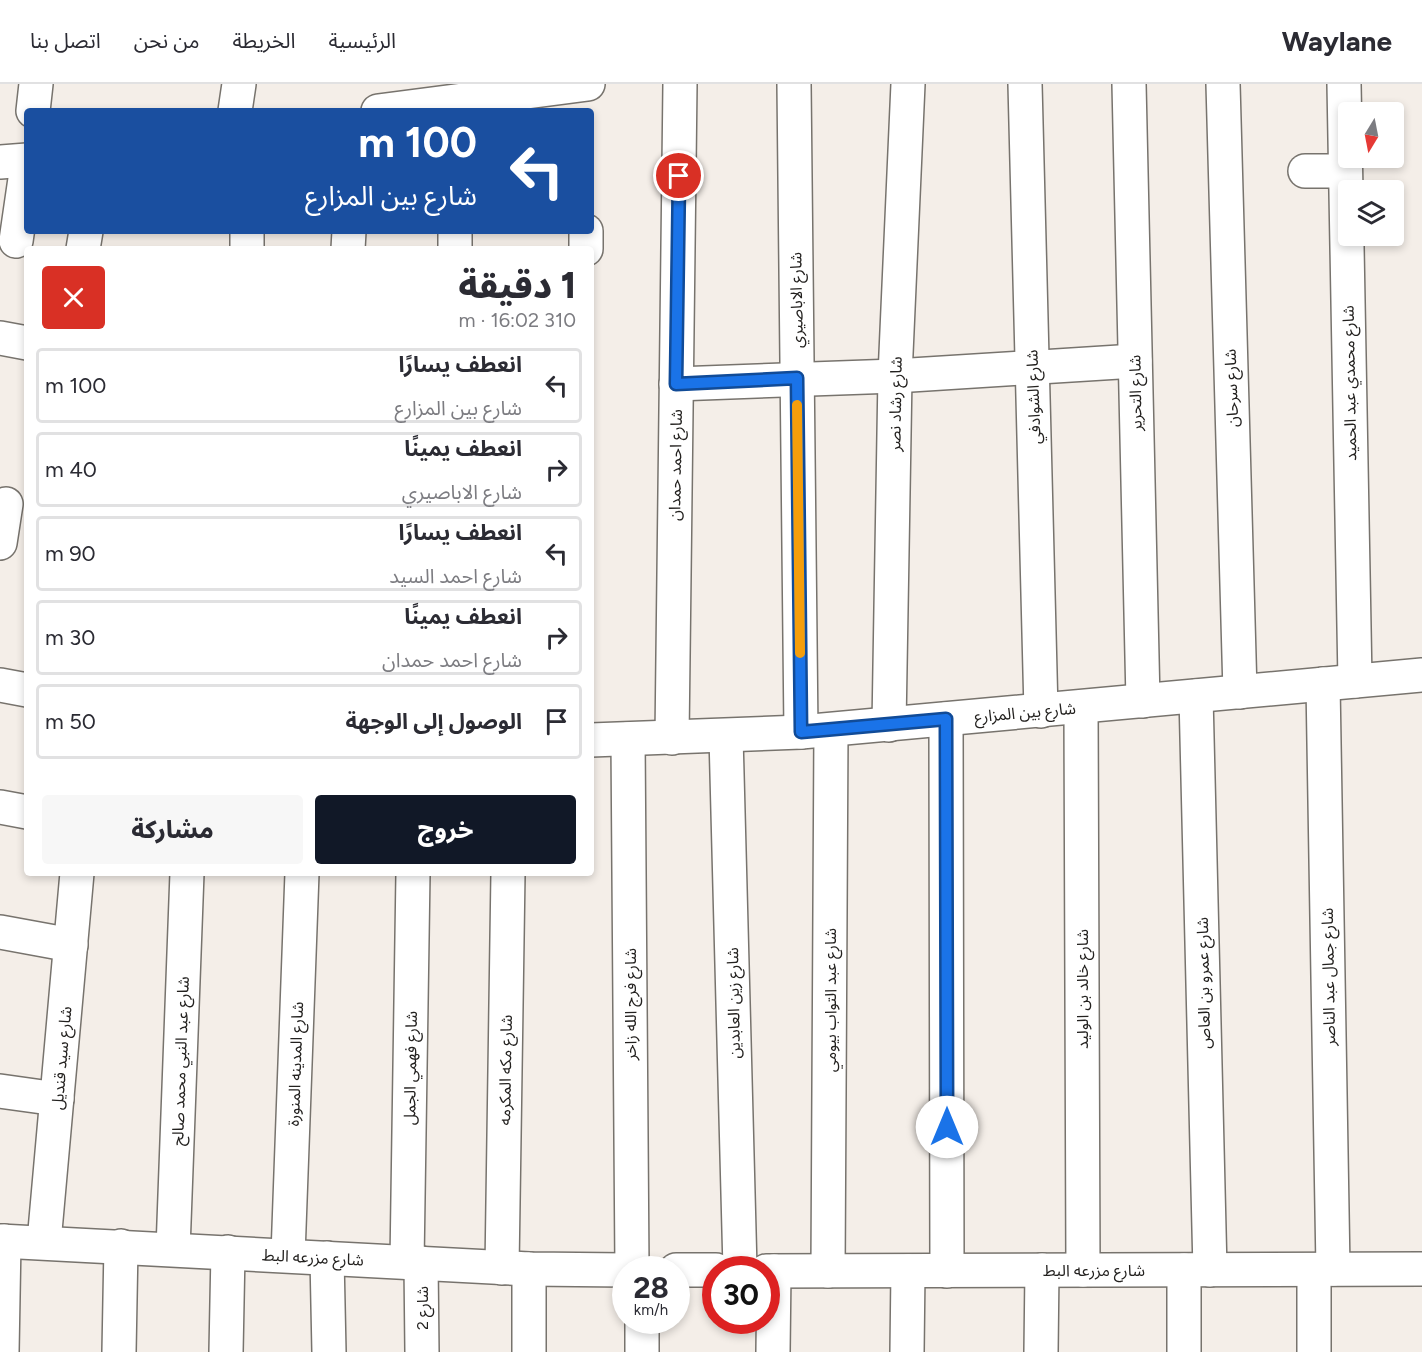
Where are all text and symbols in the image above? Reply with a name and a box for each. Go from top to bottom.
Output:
text: Waylane [1282,24,1392,58]
text: اتصل بنا [30,28,101,53]
text: من نحن [134,28,200,53]
text: الخريطة [233,28,296,53]
text: الرئيسية [329,28,396,53]
north arrow [1338,102,1404,168]
map controls [1338,102,1404,246]
text: 100 m [358,117,477,168]
icon: left [498,132,576,210]
pin [653,150,704,201]
icon: arrive [662,159,695,192]
text: شارع بين المزارع [305,179,477,212]
button: layers [1338,180,1404,246]
street label: شارع الاباصيري [786,252,810,348]
text: 1 دقيقة [458,264,576,307]
button: close [42,266,105,329]
street label: شارع محمدي عبد الحميد [1339,305,1363,461]
text: 310 m · 16:02 [458,308,576,332]
street label: شارع سرحان [1221,348,1245,428]
street label: شارع الشوادفي [1022,349,1048,445]
text: انعطف يسارًا [399,351,522,378]
street label: شارع التحرير [1125,355,1149,432]
street label: شارع رشاد نصر [885,356,909,453]
icon: left [540,369,573,402]
text: 100 m [45,372,106,399]
text: شارع بين المزارع [395,396,522,420]
street label: شارع احمد حمدان [665,409,689,521]
text: انعطف يمينًا [404,435,522,462]
icon: right [540,453,573,486]
text: 40 m [45,456,97,483]
text: شارع الاباصيري [402,480,522,504]
text: انعطف يسارًا [399,519,522,546]
icon: left [540,537,573,570]
text: 90 m [45,540,96,567]
text: شارع احمد السيد [389,564,522,588]
text: انعطف يمينًا [404,603,522,630]
icon: right [540,621,573,654]
text: 30 m [45,624,95,651]
text: شارع احمد حمدان [382,648,522,672]
street label: شارع بين المزارع [973,699,1077,729]
icon: arrive [540,705,573,738]
text: 50 m [45,708,96,735]
text: الوصول إلى الوجهة [345,708,522,735]
button: مشاركة [42,795,303,864]
button: خروج [315,795,576,864]
street label: شارع جمال عبد الناصر [1318,908,1342,1047]
street label: شارع عمرو بن العاص [1193,917,1217,1049]
street label: شارع عبد التواب بيومي [821,928,843,1072]
street label: شارع خالد بن الوليد [1073,929,1095,1049]
street label: شارع زين العابدين [723,947,747,1059]
street label: شارع فرج الله زاخر [621,948,643,1061]
street label: شارع عبد النبي محمد صالح [168,976,196,1146]
street label: شارع المدينه المنورة [284,1001,310,1127]
street label: شارع سيد قنديل [48,1006,78,1111]
street label: شارع فهمي الجمل [400,1011,424,1125]
street label: شارع مكه المكرمه [495,1015,519,1126]
position arrow [915,1095,979,1159]
street label: شارع مزرعه البط [261,1245,364,1273]
speed limit sign: 30 [702,1256,780,1334]
street label: شارع مزرعه البط [1043,1261,1145,1283]
text: 28 [633,1269,669,1306]
street label: شارع 2 [413,1286,435,1330]
text: km/h [634,1301,668,1319]

